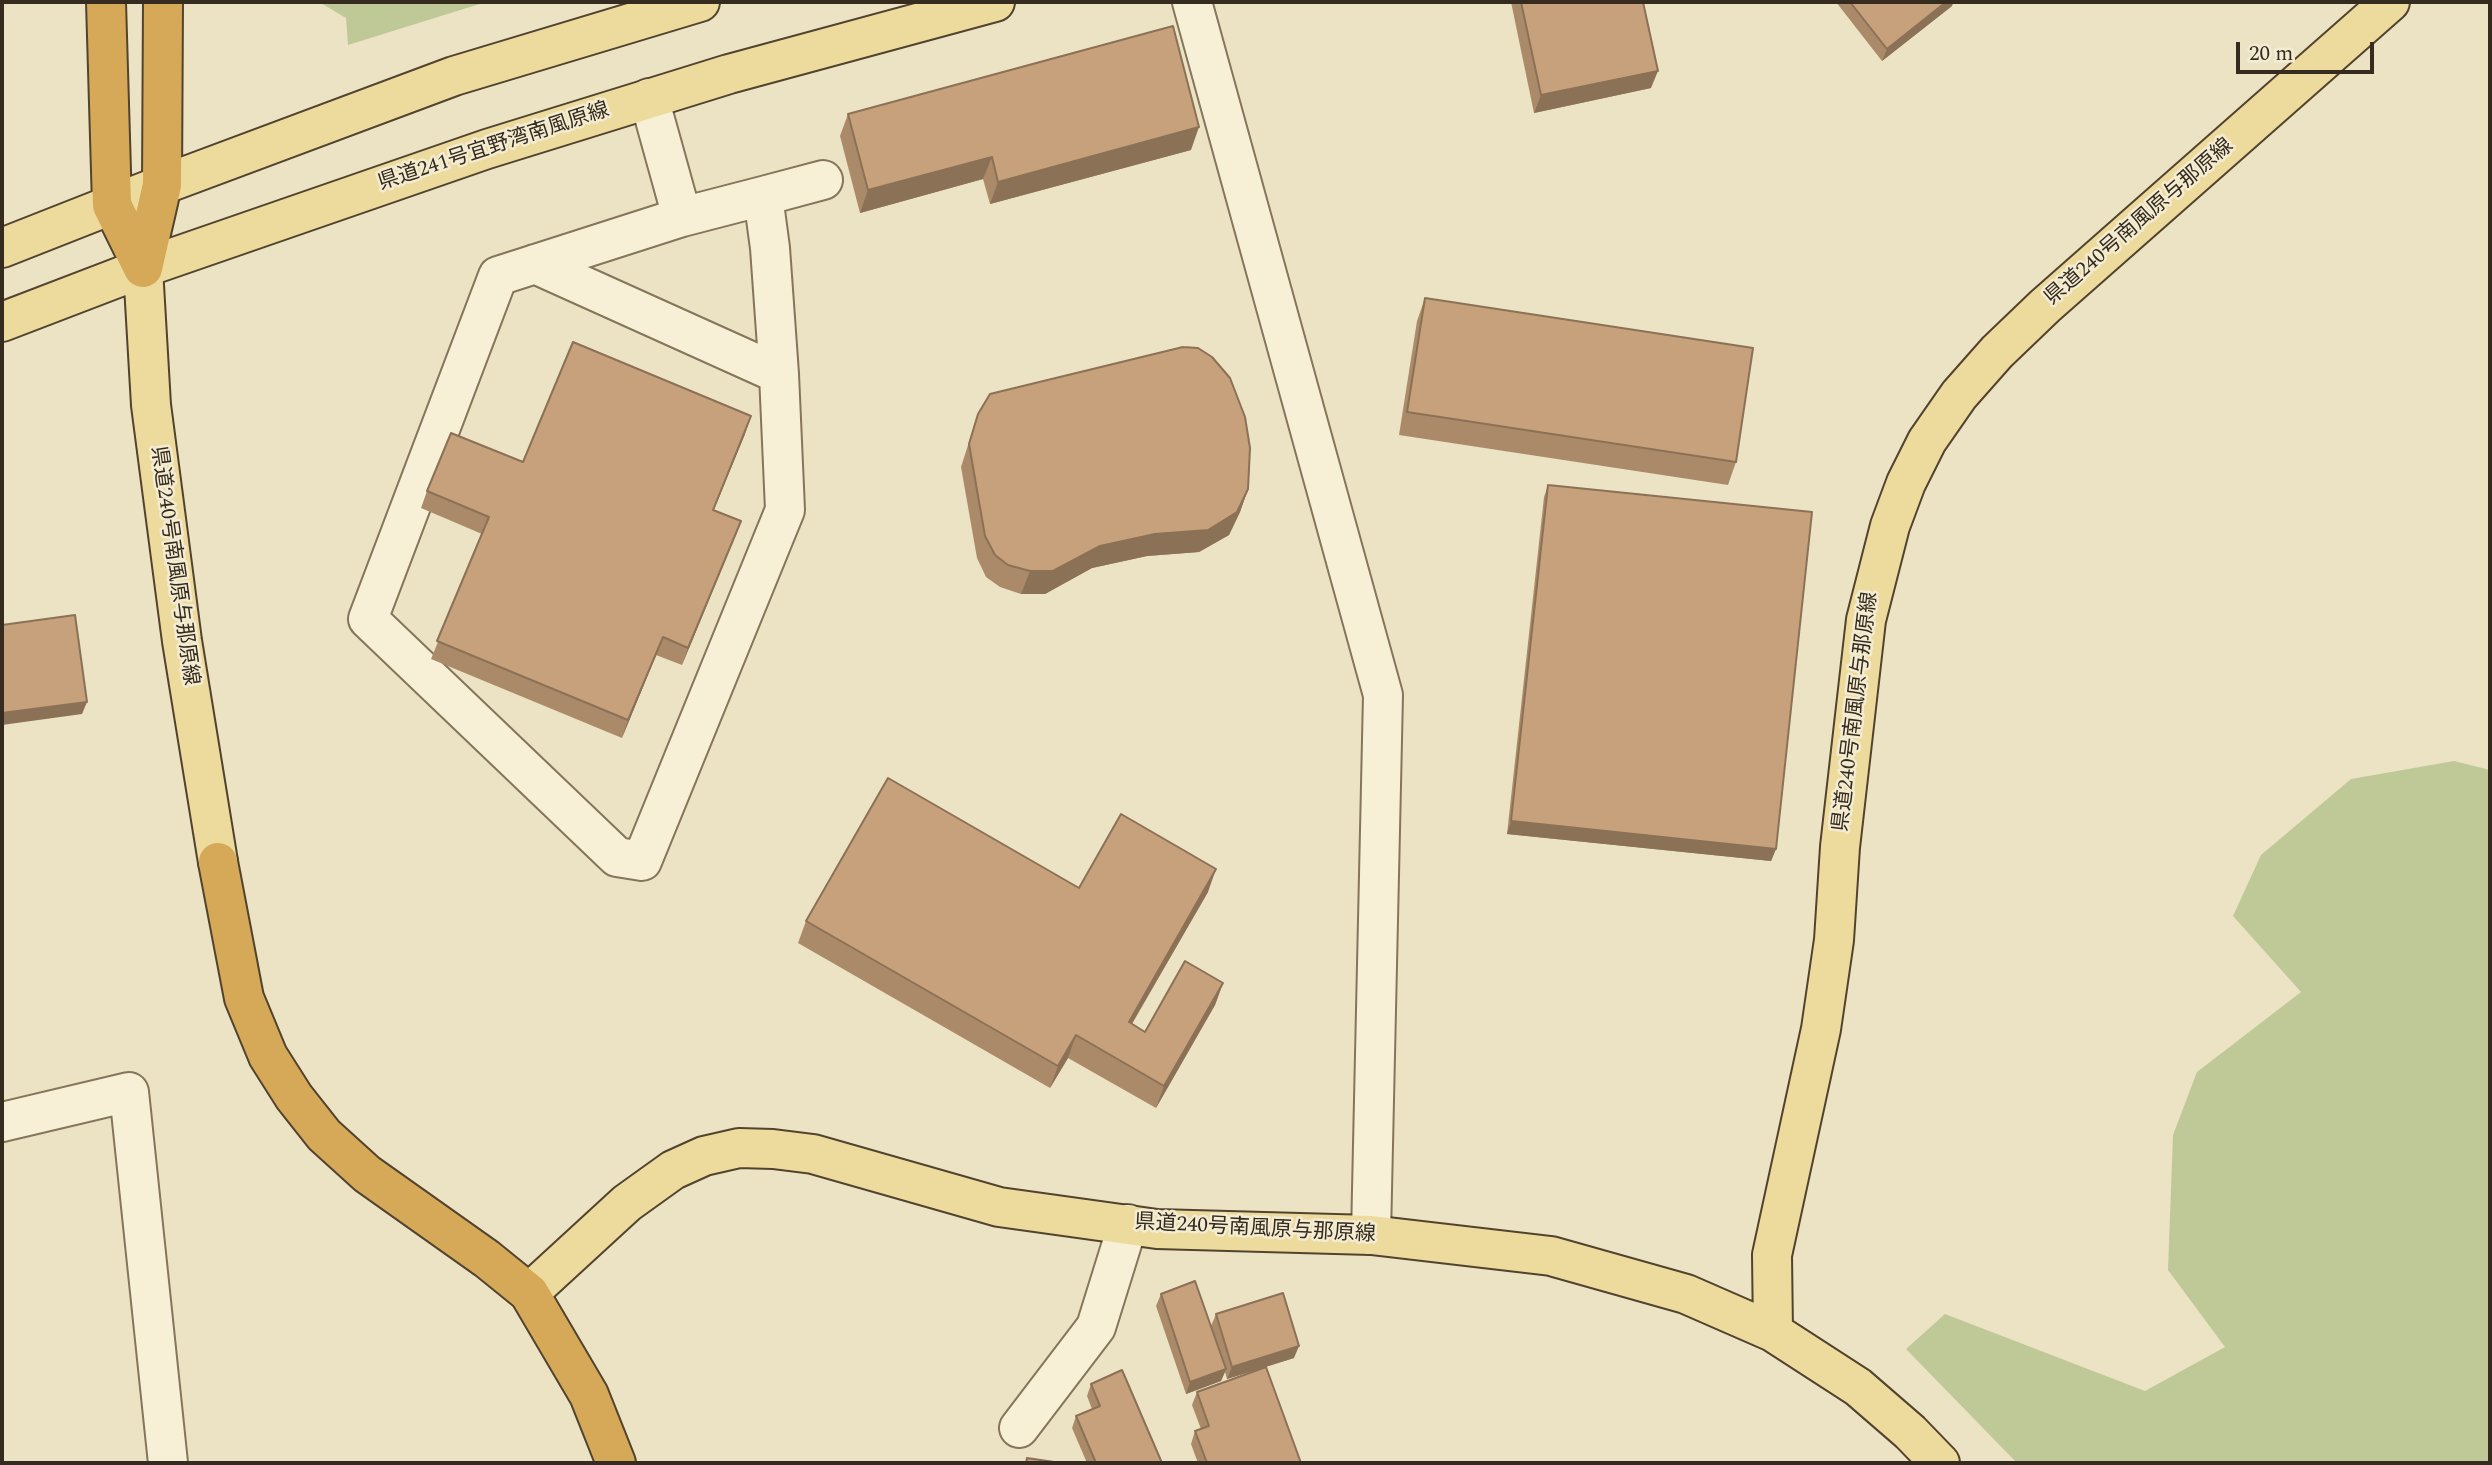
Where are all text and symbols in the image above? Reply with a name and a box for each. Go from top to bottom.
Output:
scale bar [2240,28,2378,72]
text: 20 m [2249,38,2293,70]
street label: 県道241号宜野湾南風原線 [375,99,613,197]
street label: 県道240号南風原与那原線 [2041,134,2239,312]
street label: 県道240号南風原与那原線 [144,445,202,687]
street label: 県道240号南風原与那原線 [1830,591,1884,833]
street label: 県道240号南風原与那原線 [1134,1211,1376,1249]

